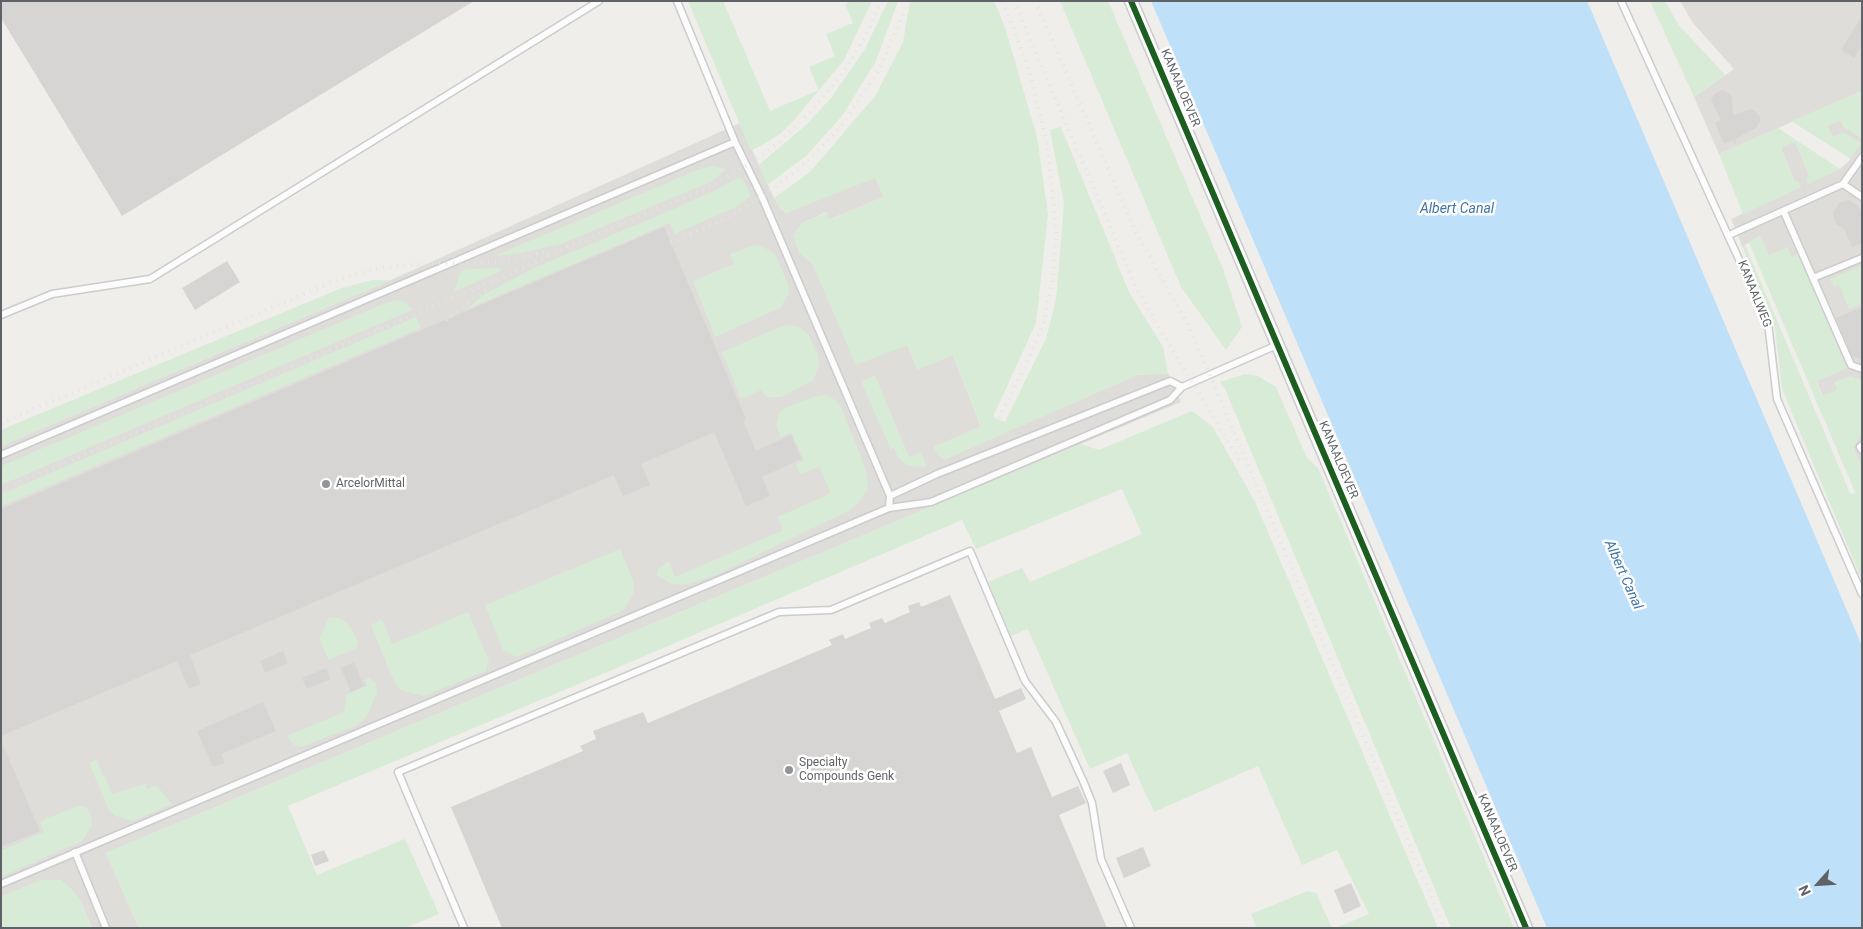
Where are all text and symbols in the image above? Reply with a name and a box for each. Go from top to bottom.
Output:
street label: KANAALOEVER [1157,47,1203,129]
water label: Albert Canal [1420,201,1494,217]
street label: KANAALWEG [1734,258,1774,330]
street label: KANAALOEVER [1315,419,1361,501]
place label: ArcelorMittal [336,477,405,491]
marker: ArcelorMittal [320,478,332,490]
water label: Albert Canal [1600,538,1646,612]
place label: Specialty Compounds Genk [799,756,894,784]
marker: Specialty Compounds Genk [783,764,795,776]
street label: KANAALOEVER [1474,792,1520,874]
north arrow [1793,859,1843,909]
text: N [1795,883,1814,899]

